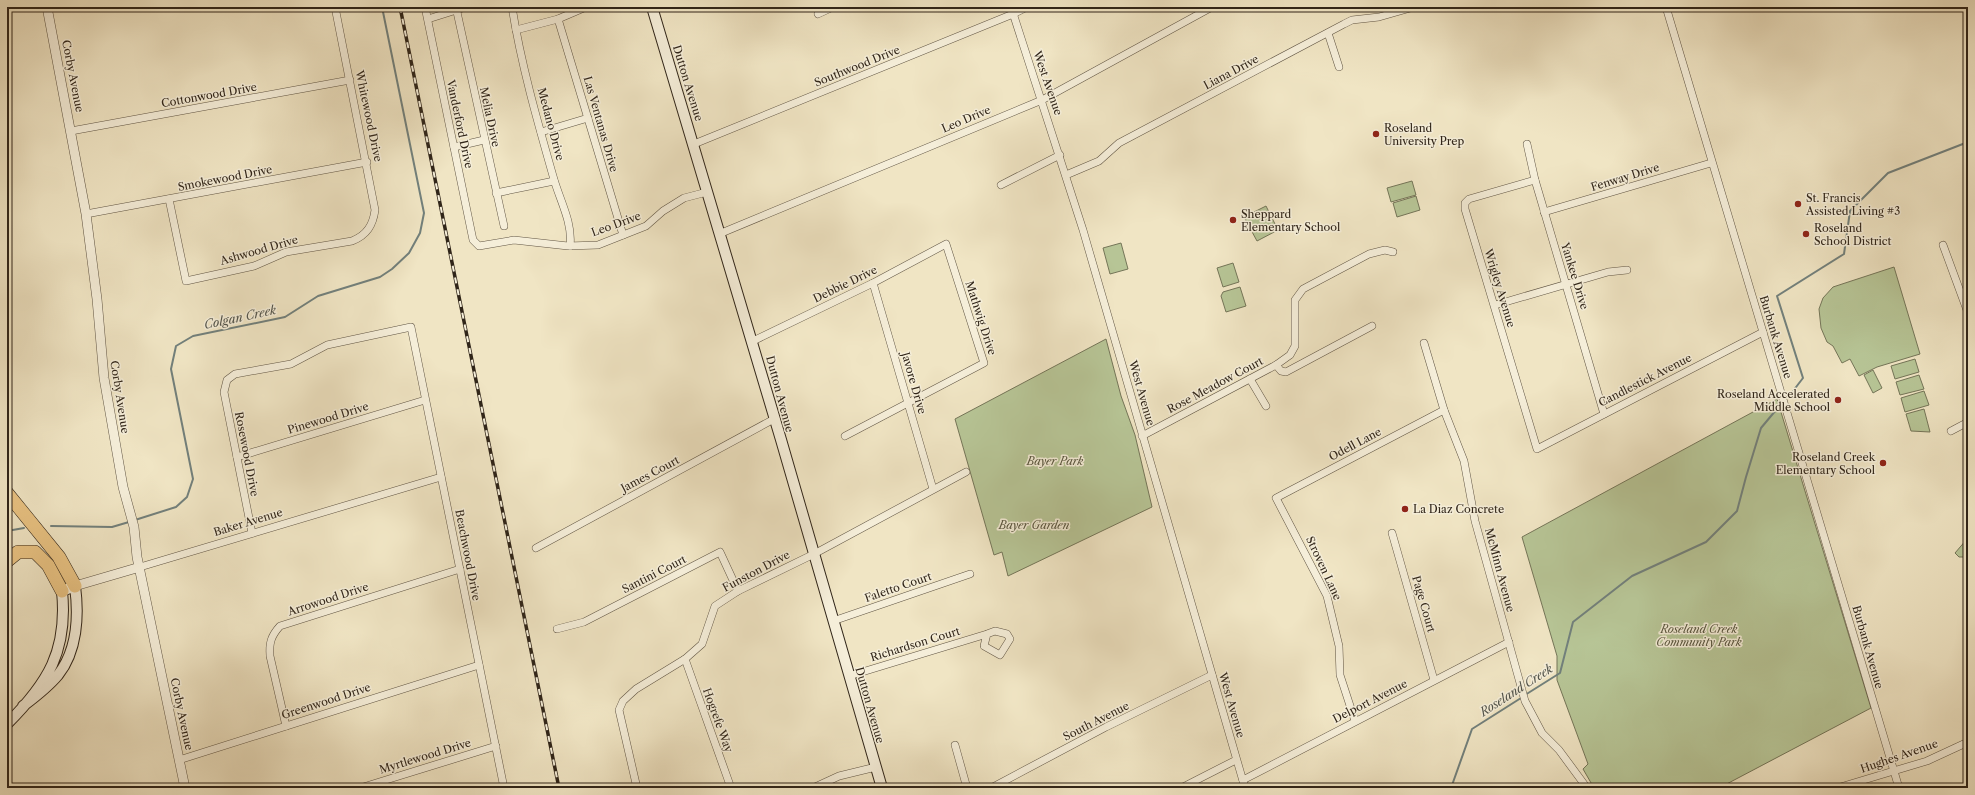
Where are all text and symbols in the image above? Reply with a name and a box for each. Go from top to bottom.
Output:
street label: Corby Avenue [59,39,87,113]
street label: Southwood Drive [812,42,902,90]
street label: Dutton Avenue [670,43,706,123]
street label: West Avenue [1030,48,1066,117]
street label: Liana Drive [1201,52,1261,92]
street label: Whitewood Drive [352,68,386,163]
street label: Las Ventanas Drive [581,74,621,174]
street label: Vanderford Drive [444,77,476,170]
street label: Cottonwood Drive [160,80,258,110]
street label: Melia Drive [477,86,503,148]
street label: Medano Drive [535,86,567,162]
street label: Leo Drive [940,102,992,136]
place label: Roseland University Prep [1384,121,1464,148]
marker: Roseland University Prep [1371,129,1381,139]
street label: Fenway Drive [1589,160,1661,194]
street label: Smokewood Drive [177,162,273,194]
place label: St. Francis Assisted Living #3 [1805,191,1900,218]
marker: St. Francis Assisted Living #3 [1793,199,1803,209]
place label: Sheppard Elementary School [1241,207,1341,234]
street label: Leo Drive [589,209,643,239]
marker: Sheppard Elementary School [1228,215,1238,225]
place label: Roseland School District [1814,221,1892,248]
marker: Roseland School District [1801,229,1811,239]
street label: Ashwood Drive [218,232,299,268]
street label: Yankee Drive [1558,240,1592,311]
street label: Wrigley Avenue [1481,246,1519,329]
street label: Debbie Drive [811,262,879,306]
street label: Mathwig Drive [962,279,1000,357]
street label: Burbank Avenue [1757,294,1795,380]
water label: Colgan Creek [203,302,278,332]
street label: Javore Drive [898,348,930,416]
street label: Candlestick Avenue [1596,350,1694,410]
street label: Dutton Avenue [763,354,797,434]
street label: Rose Meadow Court [1165,354,1266,416]
street label: West Avenue [1126,358,1158,427]
street label: Corby Avenue [107,360,133,434]
place label: Roseland Accelerated Middle School [1717,387,1831,414]
marker: Roseland Accelerated Middle School [1833,395,1843,405]
street label: Pinewood Drive [286,399,370,437]
street label: Rosewood Drive [232,410,262,498]
street label: Odell Lane [1326,424,1384,464]
place label: Roseland Creek Elementary School [1776,450,1876,477]
street label: James Court [617,453,682,496]
park label: Bayer Park [1026,454,1084,468]
marker: Roseland Creek Elementary School [1878,458,1888,468]
place label: La Diaz Concrete [1413,502,1504,516]
marker: La Diaz Concrete [1400,504,1410,514]
street label: Baker Avenue [212,505,284,539]
street label: Beachwood Drive [452,508,484,602]
park label: Bayer Garden [998,518,1070,532]
street label: McMinn Avenue [1482,526,1518,614]
street label: Stroven Lane [1303,534,1345,602]
street label: Funston Drive [720,547,792,595]
street label: Santini Court [620,552,689,596]
street label: Faletto Court [863,569,933,605]
street label: Page Court [1409,574,1439,634]
street label: Arrowood Drive [285,579,370,619]
street label: Burbank Avenue [1849,604,1887,690]
park label: Roseland Creek Community Park [1656,622,1742,649]
street label: Richardson Court [869,624,962,664]
water label: Roseland Creek [1476,660,1556,720]
street label: Dutton Avenue [852,665,888,745]
street label: West Avenue [1216,670,1248,739]
street label: Delport Avenue [1330,676,1410,726]
street label: Corby Avenue [168,677,196,751]
street label: Greenwood Drive [280,680,372,722]
street label: Hogrefe Way [700,686,736,755]
street label: South Avenue [1061,698,1131,744]
street label: Myrtlewood Drive [377,735,473,777]
street label: Hughes Avenue [1858,736,1940,776]

